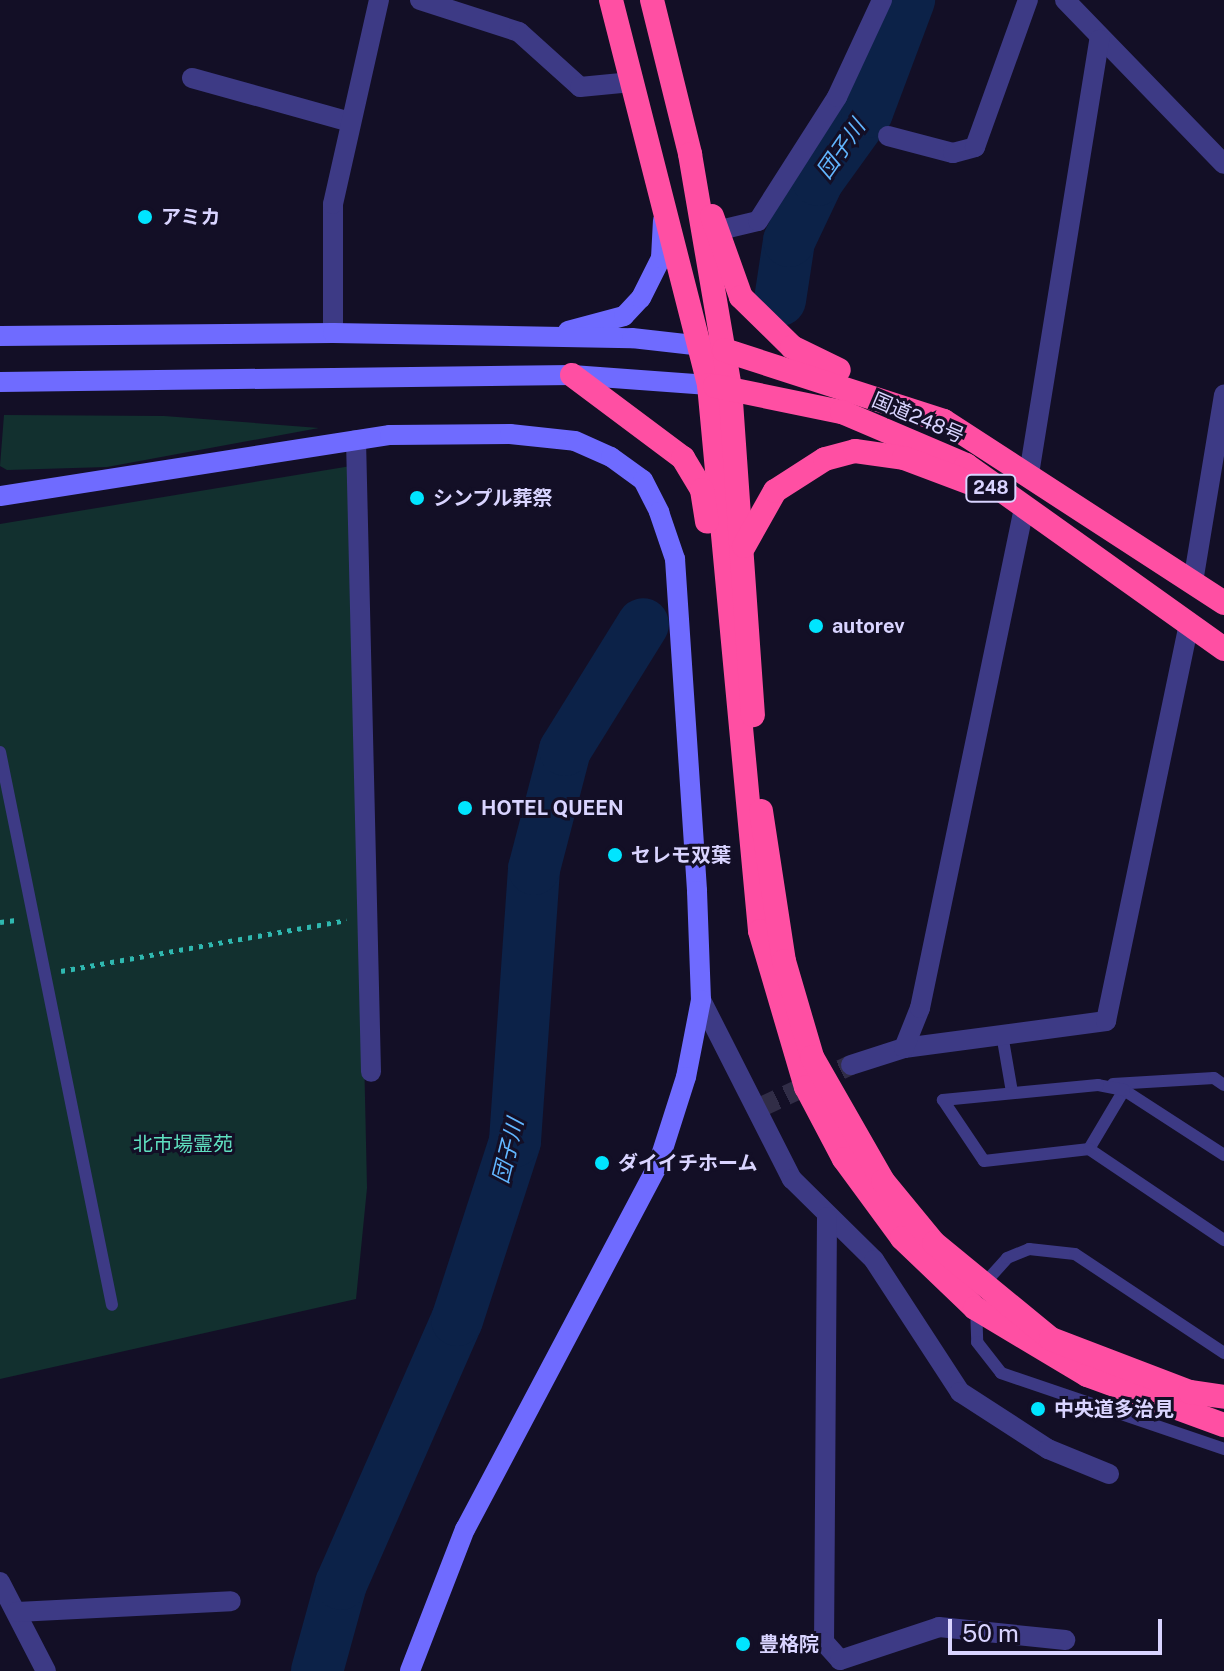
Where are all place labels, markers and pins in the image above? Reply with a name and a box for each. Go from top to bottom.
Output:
place label: アミカ [161,205,221,229]
marker: アミカ [136,208,154,226]
place label: シンプル葬祭 [433,486,553,510]
marker: シンプル葬祭 [408,489,426,507]
place label: autorev [832,614,905,638]
marker: autorev [807,617,825,635]
place label: HOTEL QUEEN [481,796,624,820]
marker: HOTEL QUEEN [456,799,474,817]
place label: セレモ双葉 [631,843,731,867]
marker: セレモ双葉 [606,846,624,864]
place label: ダイイチホーム [618,1151,758,1175]
marker: ダイイチホーム [593,1154,611,1172]
place label: 中央道多治見 [1054,1397,1174,1421]
marker: 中央道多治見 [1029,1400,1047,1418]
place label: 豊格院 [759,1632,819,1656]
marker: 豊格院 [734,1635,752,1653]

